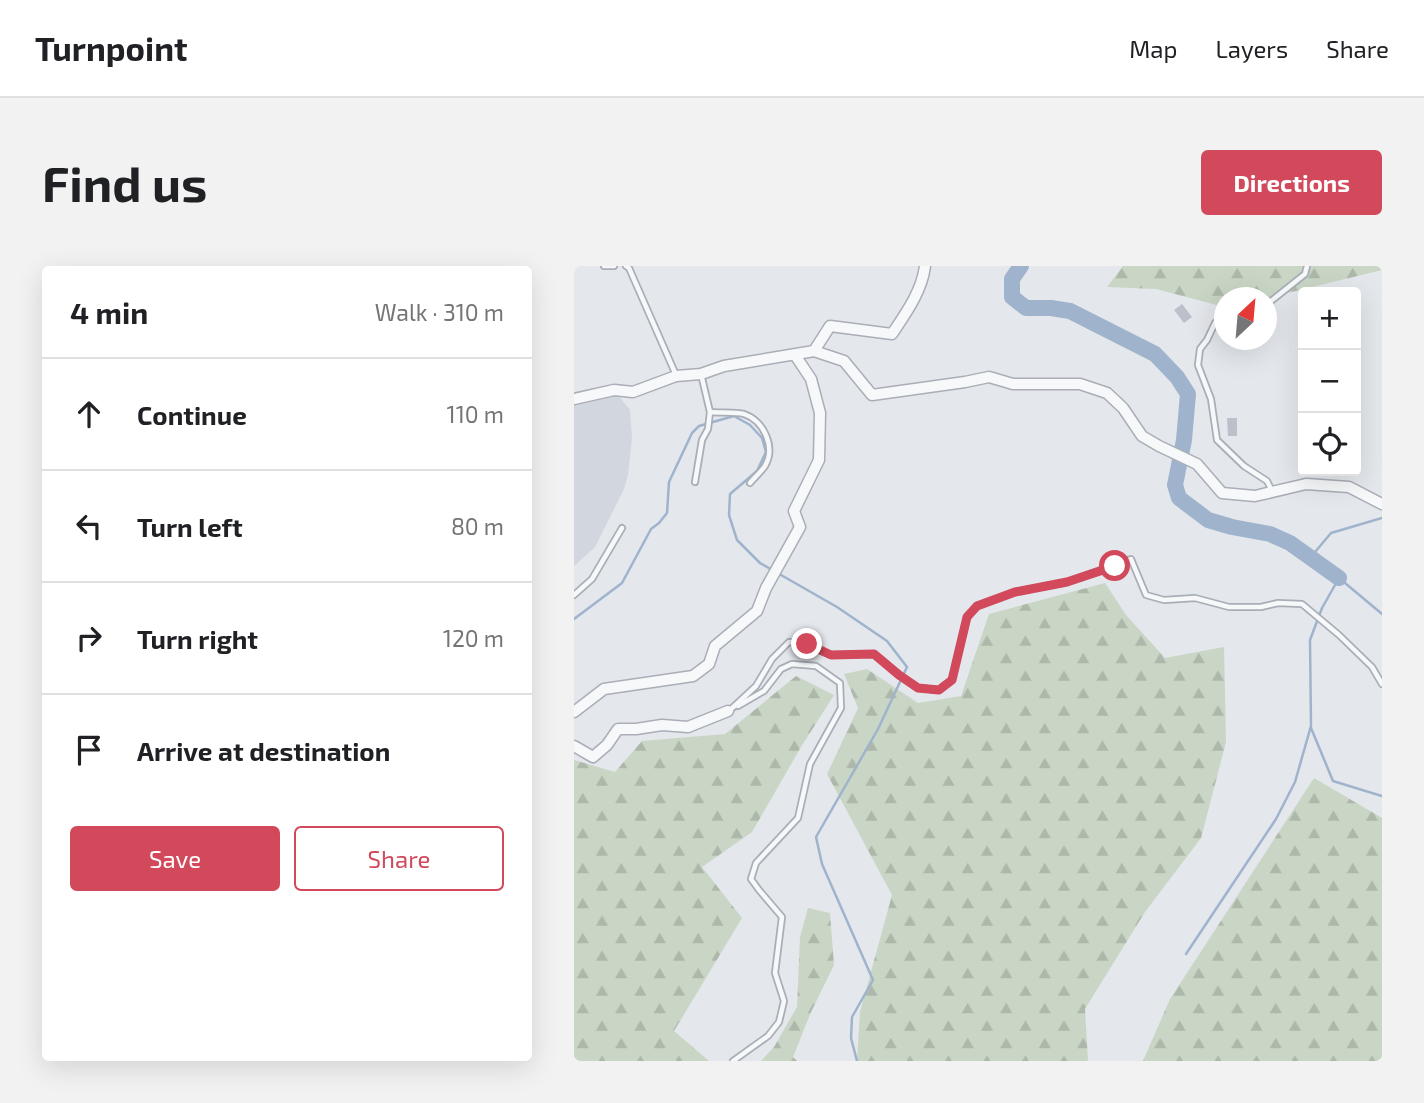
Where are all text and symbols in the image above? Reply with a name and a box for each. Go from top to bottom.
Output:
text: Turnpoint [35,28,188,68]
text: Map [1129,34,1177,63]
text: Layers [1215,34,1288,63]
text: Share [1326,34,1389,63]
button: Directions [1201,150,1382,215]
text: Find us [42,153,207,212]
north arrow [1214,287,1277,350]
map controls [1298,287,1361,476]
button: + [1298,287,1361,350]
text: 4 min [70,294,148,330]
text: Walk · 310 m [375,298,504,326]
button: − [1298,350,1361,413]
icon: ahead [70,395,108,433]
text: Continue [137,399,247,430]
text: 110 m [447,400,504,428]
button: locate [1298,413,1361,476]
icon: left [70,507,108,545]
text: Turn left [137,511,243,542]
text: 80 m [451,512,504,540]
route start [1099,550,1130,581]
icon: right [70,619,108,657]
text: Turn right [137,623,258,654]
text: 120 m [443,624,504,652]
route end [791,628,822,659]
icon: arrive [70,731,108,769]
text: Arrive at destination [137,735,390,766]
button: Save [70,826,280,891]
button: Share [294,826,504,891]

